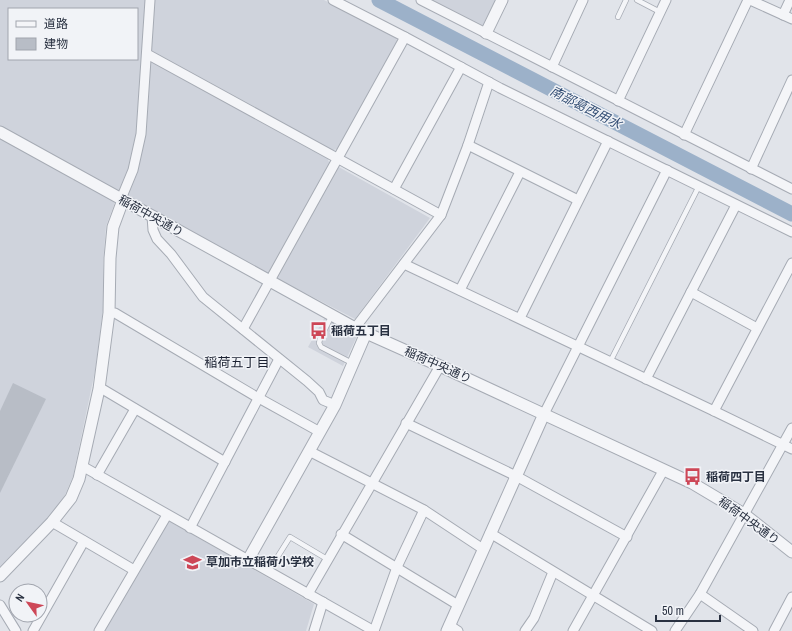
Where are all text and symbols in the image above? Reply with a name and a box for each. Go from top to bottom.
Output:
legend [8,8,138,60]
text: 道路 [44,16,68,32]
text: 建物 [44,36,68,52]
water label: 南部葛西用水 [547,82,626,134]
street label: 稲荷中央通り [116,192,186,240]
bus stop icon: 稲荷五丁目 [308,321,328,341]
place label: 稲荷五丁目 [331,323,391,339]
street label: 稲荷中央通り [402,343,474,387]
district label: 稲荷五丁目 [204,354,270,371]
bus stop icon: 稲荷四丁目 [683,467,703,487]
place label: 稲荷四丁目 [706,469,766,485]
street label: 稲荷中央通り [715,493,783,549]
school or university icon: 草加市立稲荷小学校 [183,552,203,572]
place label: 草加市立稲荷小学校 [206,554,314,570]
north arrow [8,583,48,623]
text: N [12,591,27,604]
scale bar [656,597,720,623]
text: 50 m [662,603,684,619]

